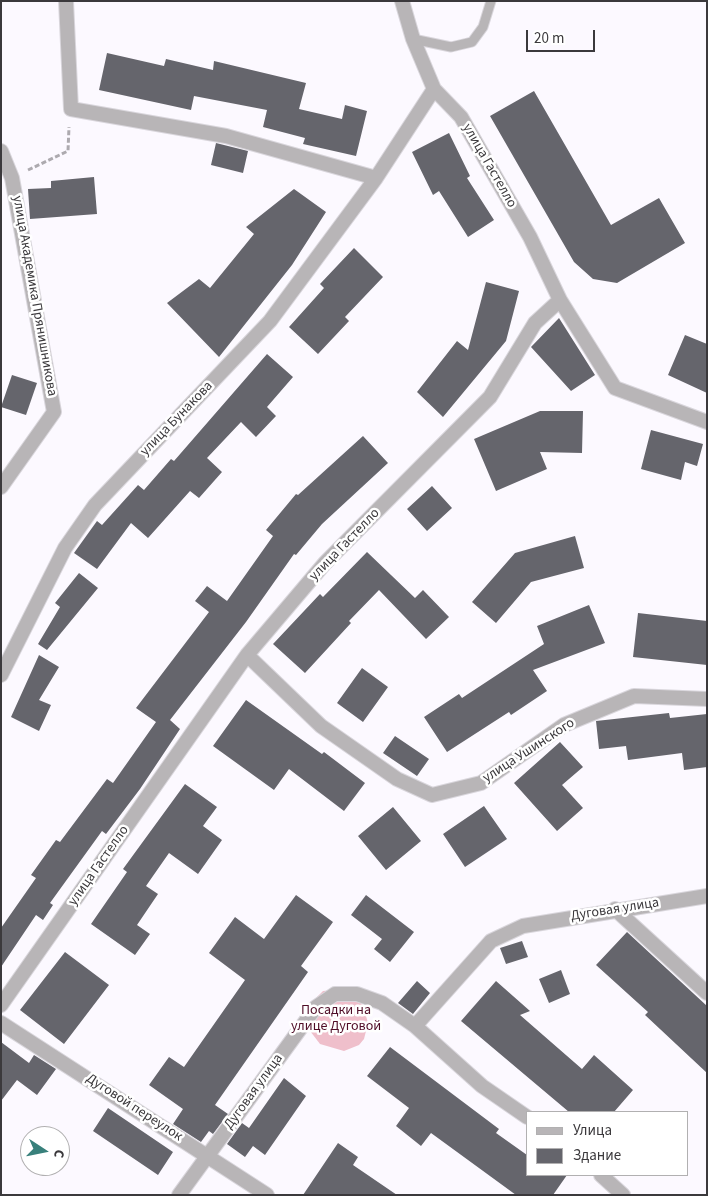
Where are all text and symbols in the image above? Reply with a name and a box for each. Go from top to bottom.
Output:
scale bar [528,20,597,52]
text: 20 m [534,28,564,49]
street label: улица Гастелло [458,121,520,211]
street label: улица Академика Прянишникова [8,194,60,398]
street label: улица Бунакова [137,378,217,460]
street label: улица Гастелло [306,505,384,585]
street label: улица Ушинского [480,715,578,787]
street label: улица Гастелло [65,823,133,909]
street label: Дуговая улица [570,895,660,925]
park label: Посадки на улице Дуговой [291,1003,381,1036]
street label: Дуговая улица [221,1051,287,1133]
street label: Дуговой переулок [83,1071,185,1145]
legend [526,1111,688,1176]
text: Улица [573,1120,612,1141]
north arrow [20,1126,70,1176]
text: Здание [573,1145,621,1166]
text: С [48,1148,69,1160]

